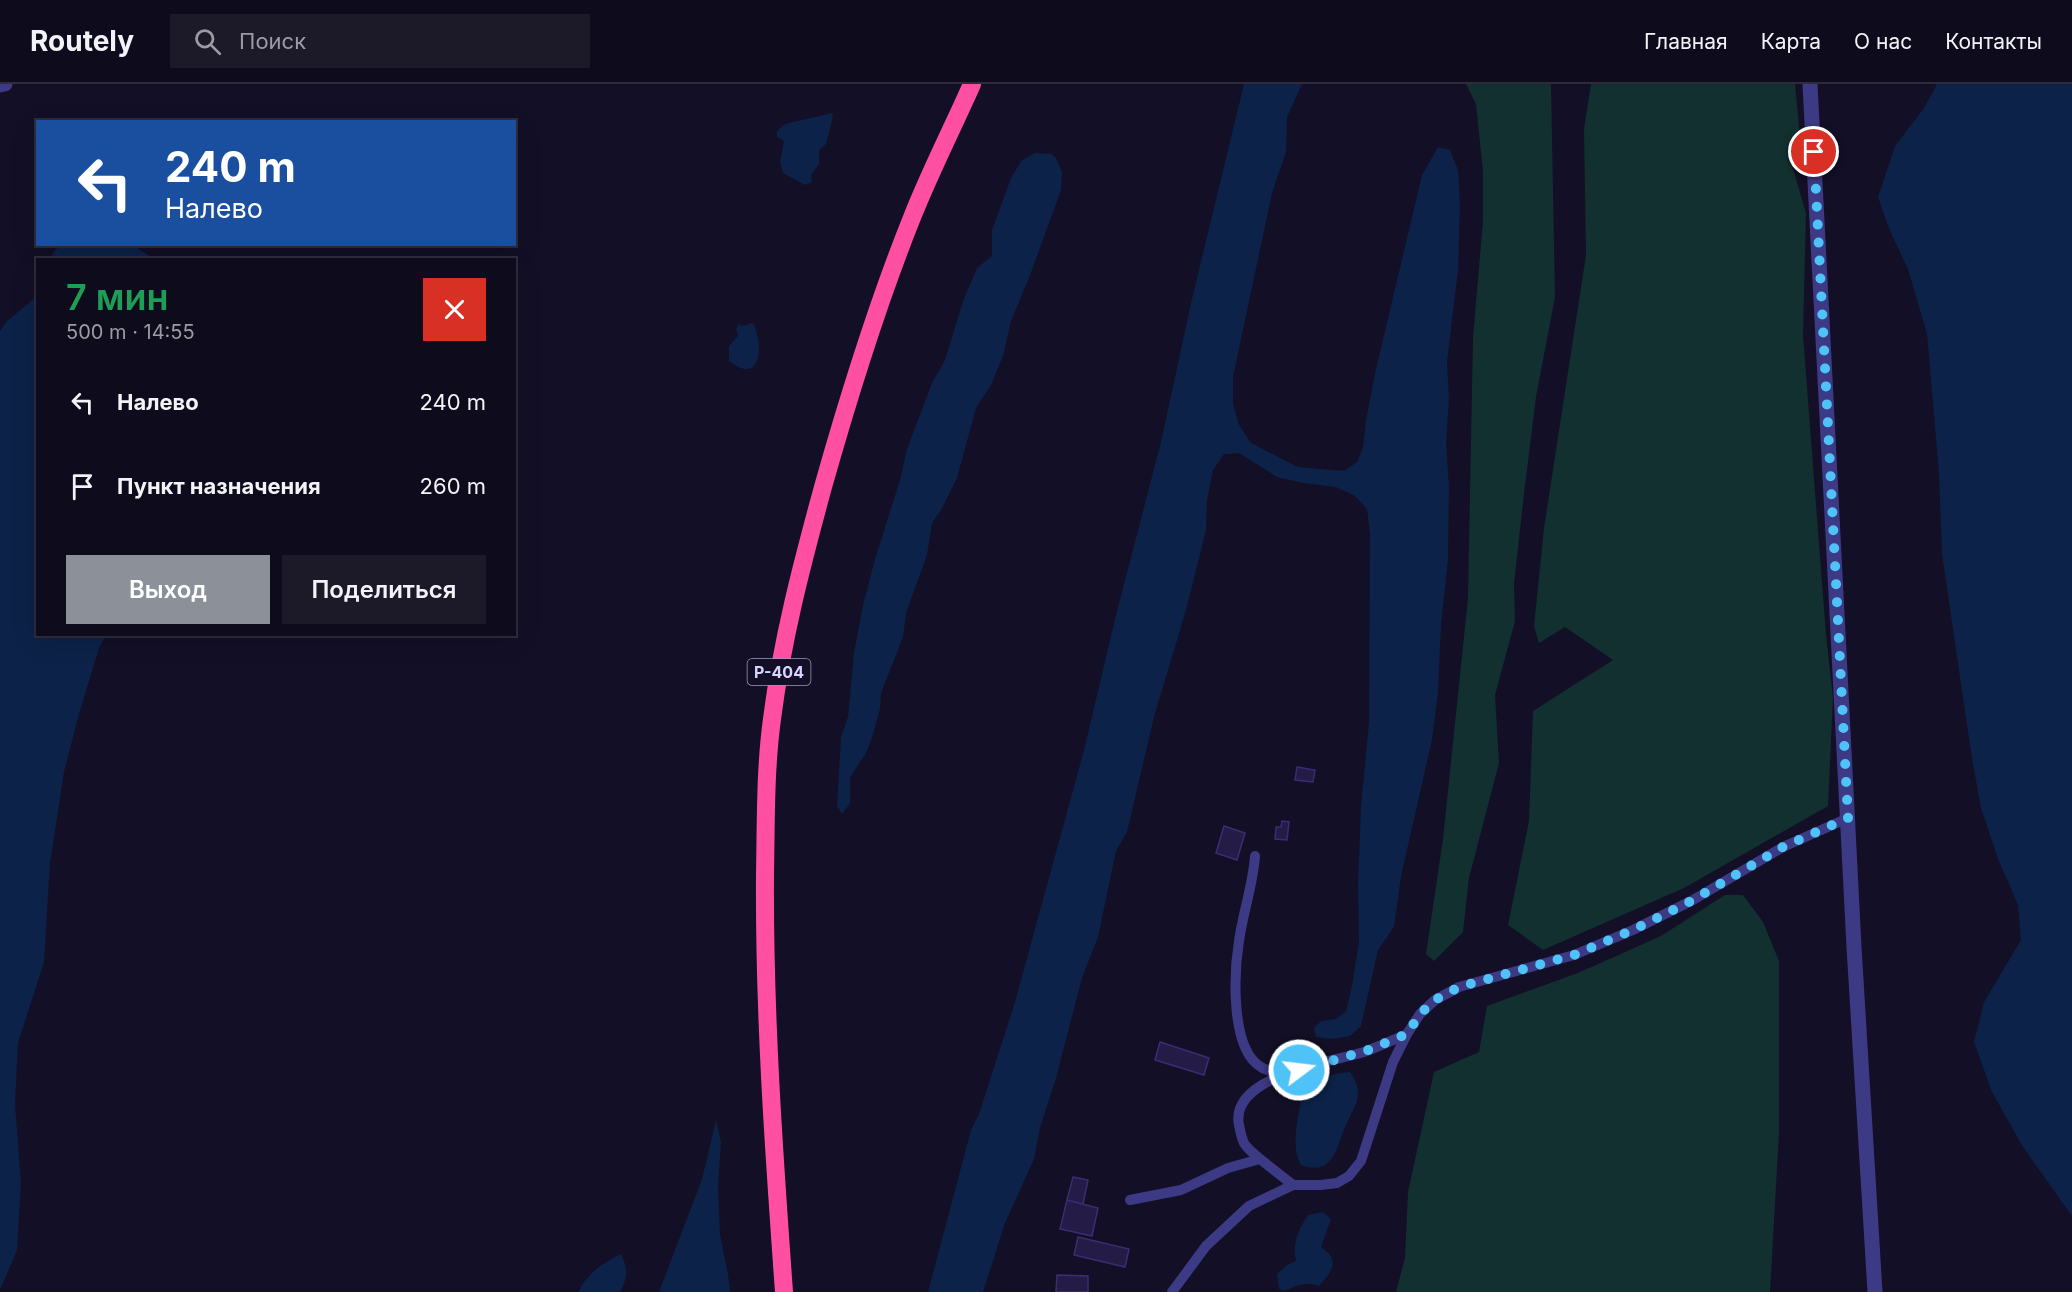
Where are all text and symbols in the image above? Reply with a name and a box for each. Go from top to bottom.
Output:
search box [170,14,590,68]
text: Routely [30,24,134,58]
icon: search [191,25,224,58]
text: Поиск [239,28,306,54]
text: Главная [1644,29,1728,54]
text: Карта [1761,29,1821,54]
text: О нас [1854,29,1912,54]
text: Контакты [1945,29,2042,54]
pin [1788,126,1839,177]
icon: arrive [1797,135,1830,168]
text: 240 m [165,141,296,192]
icon: left [66,144,144,222]
text: Налево [165,192,263,225]
text: 7 мин [66,275,169,319]
button: close [423,278,486,341]
text: 500 m · 14:55 [66,320,195,344]
icon: left [66,386,99,419]
text: Налево [117,389,199,415]
text: 240 m [419,389,486,415]
icon: arrive [66,470,99,503]
text: Пункт назначения [117,473,321,499]
text: 260 m [420,473,486,499]
button: Выход [66,555,270,624]
button: Поделиться [282,555,486,624]
road number: Р-404 [748,659,810,685]
position arrow [1267,1038,1331,1102]

